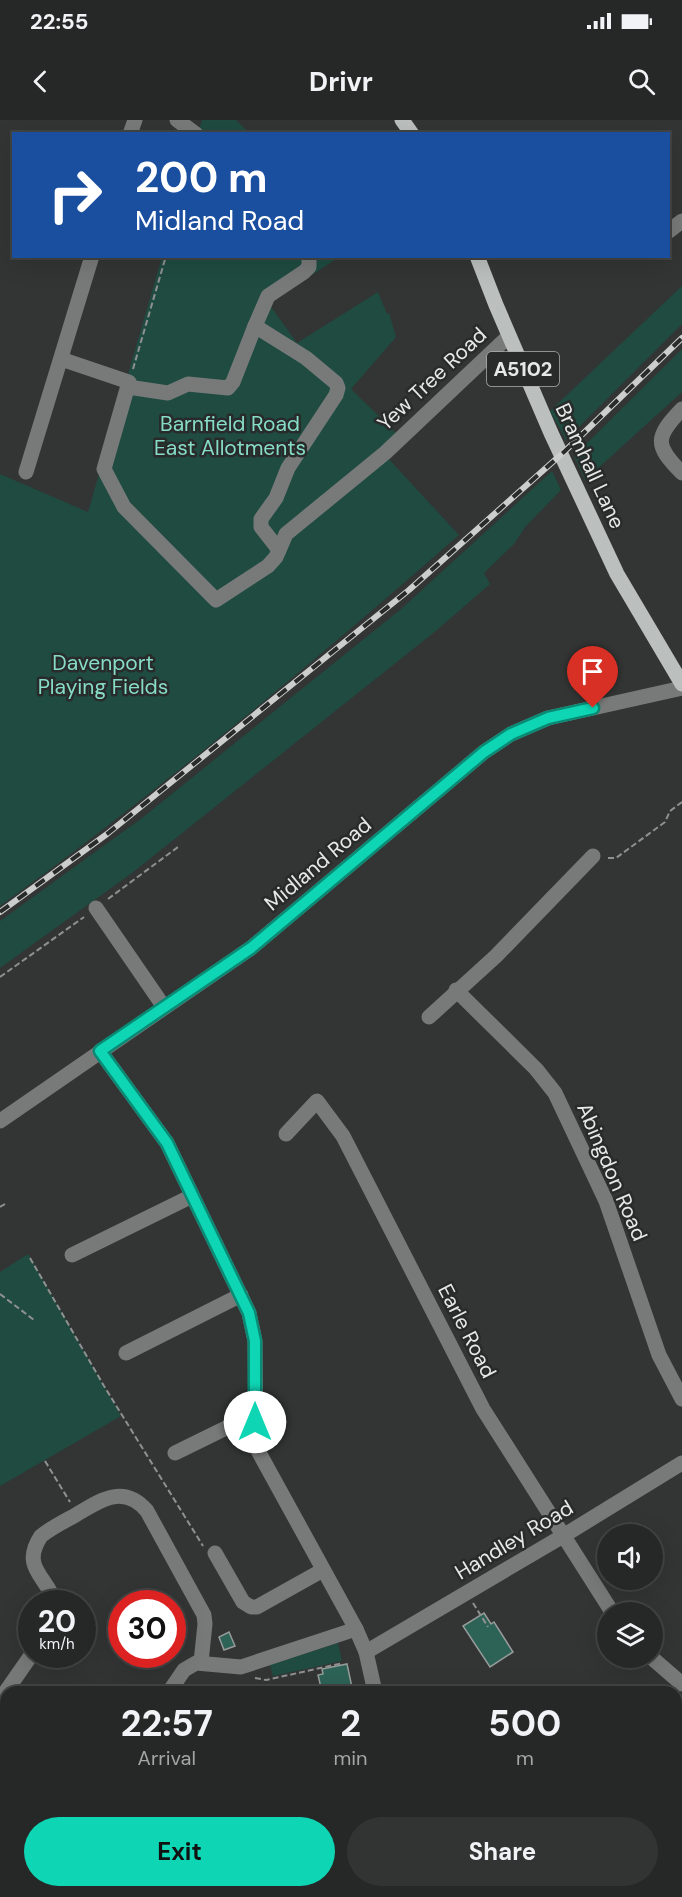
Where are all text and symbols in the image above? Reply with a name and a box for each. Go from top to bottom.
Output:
text: 22:55 [30,7,88,36]
text: Drivr [309,64,373,99]
icon: back [24,65,57,98]
icon: search [625,65,658,98]
text: 200 m [135,150,268,205]
icon: right [36,156,114,234]
text: Midland Road [135,203,304,238]
street label: Yew Tree Road [371,321,493,437]
road number: A5102 [487,352,559,386]
street label: Bramhall Lane [549,399,631,533]
park label: Barnfield Road East Allotments [154,410,306,462]
pin [567,646,618,708]
park label: Davenport Playing Fields [38,649,168,701]
icon: arrive [576,655,609,688]
street label: Midland Road [259,811,377,917]
street label: Abingdon Road [570,1099,654,1245]
street label: Earle Road [431,1279,503,1383]
position arrow [223,1390,287,1454]
street label: Handley Road [450,1494,578,1586]
map controls [597,1524,663,1668]
button: sound [597,1524,663,1590]
speed limit sign: 30 [108,1590,186,1668]
text: 20 [38,1602,76,1641]
button: layers [597,1602,663,1668]
text: km/h [39,1634,75,1654]
text: 22:57 [121,1700,213,1747]
text: 2 [340,1700,361,1747]
text: 500 [488,1700,561,1747]
text: Arrival [138,1745,196,1771]
text: min [333,1745,368,1771]
text: m [516,1745,534,1771]
button: Exit [24,1817,335,1886]
button: Share [347,1817,658,1886]

